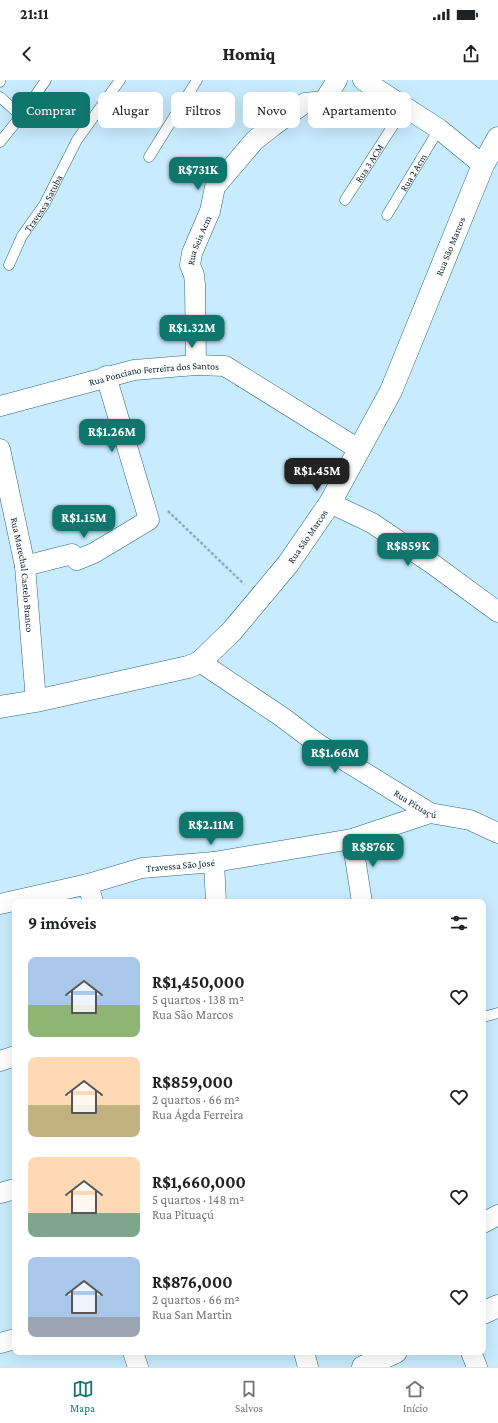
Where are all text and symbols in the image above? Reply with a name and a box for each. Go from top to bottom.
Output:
text: 21:11 [20,6,49,22]
icon: back [16,43,38,65]
icon: share [460,43,482,65]
text: Homiq [223,44,275,64]
chip: Comprar [12,92,90,128]
chip: Alugar [98,92,163,128]
chip: Filtros [171,92,235,128]
chip: Novo [243,92,300,128]
chip: Apartamento [308,92,411,128]
street label: Rua 3 ACM [353,142,386,185]
street label: Rua 2 Acm [398,152,429,193]
pin: R$731K [165,157,231,191]
text: R$731K [178,162,218,177]
street label: Travessa Satuba [22,173,65,234]
street label: Rua Seis Acm [185,214,213,266]
street label: Rua São Marcos [433,215,467,278]
pin: R$1.32M [155,315,229,349]
text: R$1.32M [169,320,215,335]
street label: Rua Ponciano Ferreira dos Santos [88,360,219,388]
pin: R$1.26M [75,419,149,453]
text: R$1.26M [88,424,136,439]
pin: R$1.45M [280,458,354,492]
text: R$1.45M [293,463,341,478]
pin: R$1.15M [47,505,121,539]
street label: Rua São Marcos [285,507,330,565]
text: R$1.15M [61,510,107,525]
street label: Rua Marechal Castelo Branco [9,516,35,633]
pin: R$859K [375,533,441,567]
text: R$859K [386,538,430,553]
pin: R$1.66M [298,740,372,774]
text: R$1.66M [311,745,359,760]
street label: Rua Pituaçú [392,787,438,820]
pin: R$2.11M [174,812,248,846]
text: R$2.11M [188,817,234,832]
pin: R$876K [340,834,406,868]
text: R$876K [352,839,394,854]
street label: Travessa São José [145,857,216,874]
icon: filters [448,912,470,934]
text: 9 imóveis [28,914,96,933]
icon: home [60,973,108,1021]
text: R$1,450,000 [152,973,244,992]
icon: heart [448,986,470,1008]
text: 5 quartos · 138 m² [152,992,244,1007]
text: Rua São Marcos [152,1007,233,1022]
icon: home [60,1073,108,1121]
text: R$859,000 [152,1073,233,1092]
icon: heart [448,1086,470,1108]
text: 2 quartos · 66 m² [152,1092,240,1107]
text: Rua Ágda Ferreira [152,1107,244,1122]
icon: home [60,1173,108,1221]
text: R$1,660,000 [152,1173,246,1192]
icon: heart [448,1186,470,1208]
text: 5 quartos · 148 m² [152,1192,244,1207]
text: Rua Pituaçú [152,1207,214,1222]
icon: home [60,1273,108,1321]
text: R$876,000 [152,1273,233,1292]
icon: heart [448,1286,470,1308]
text: 2 quartos · 66 m² [152,1292,240,1307]
text: Rua San Martin [152,1307,232,1322]
tab: Mapa [70,1378,95,1414]
tab: Salvos [235,1378,263,1414]
tab: Início [403,1378,428,1414]

